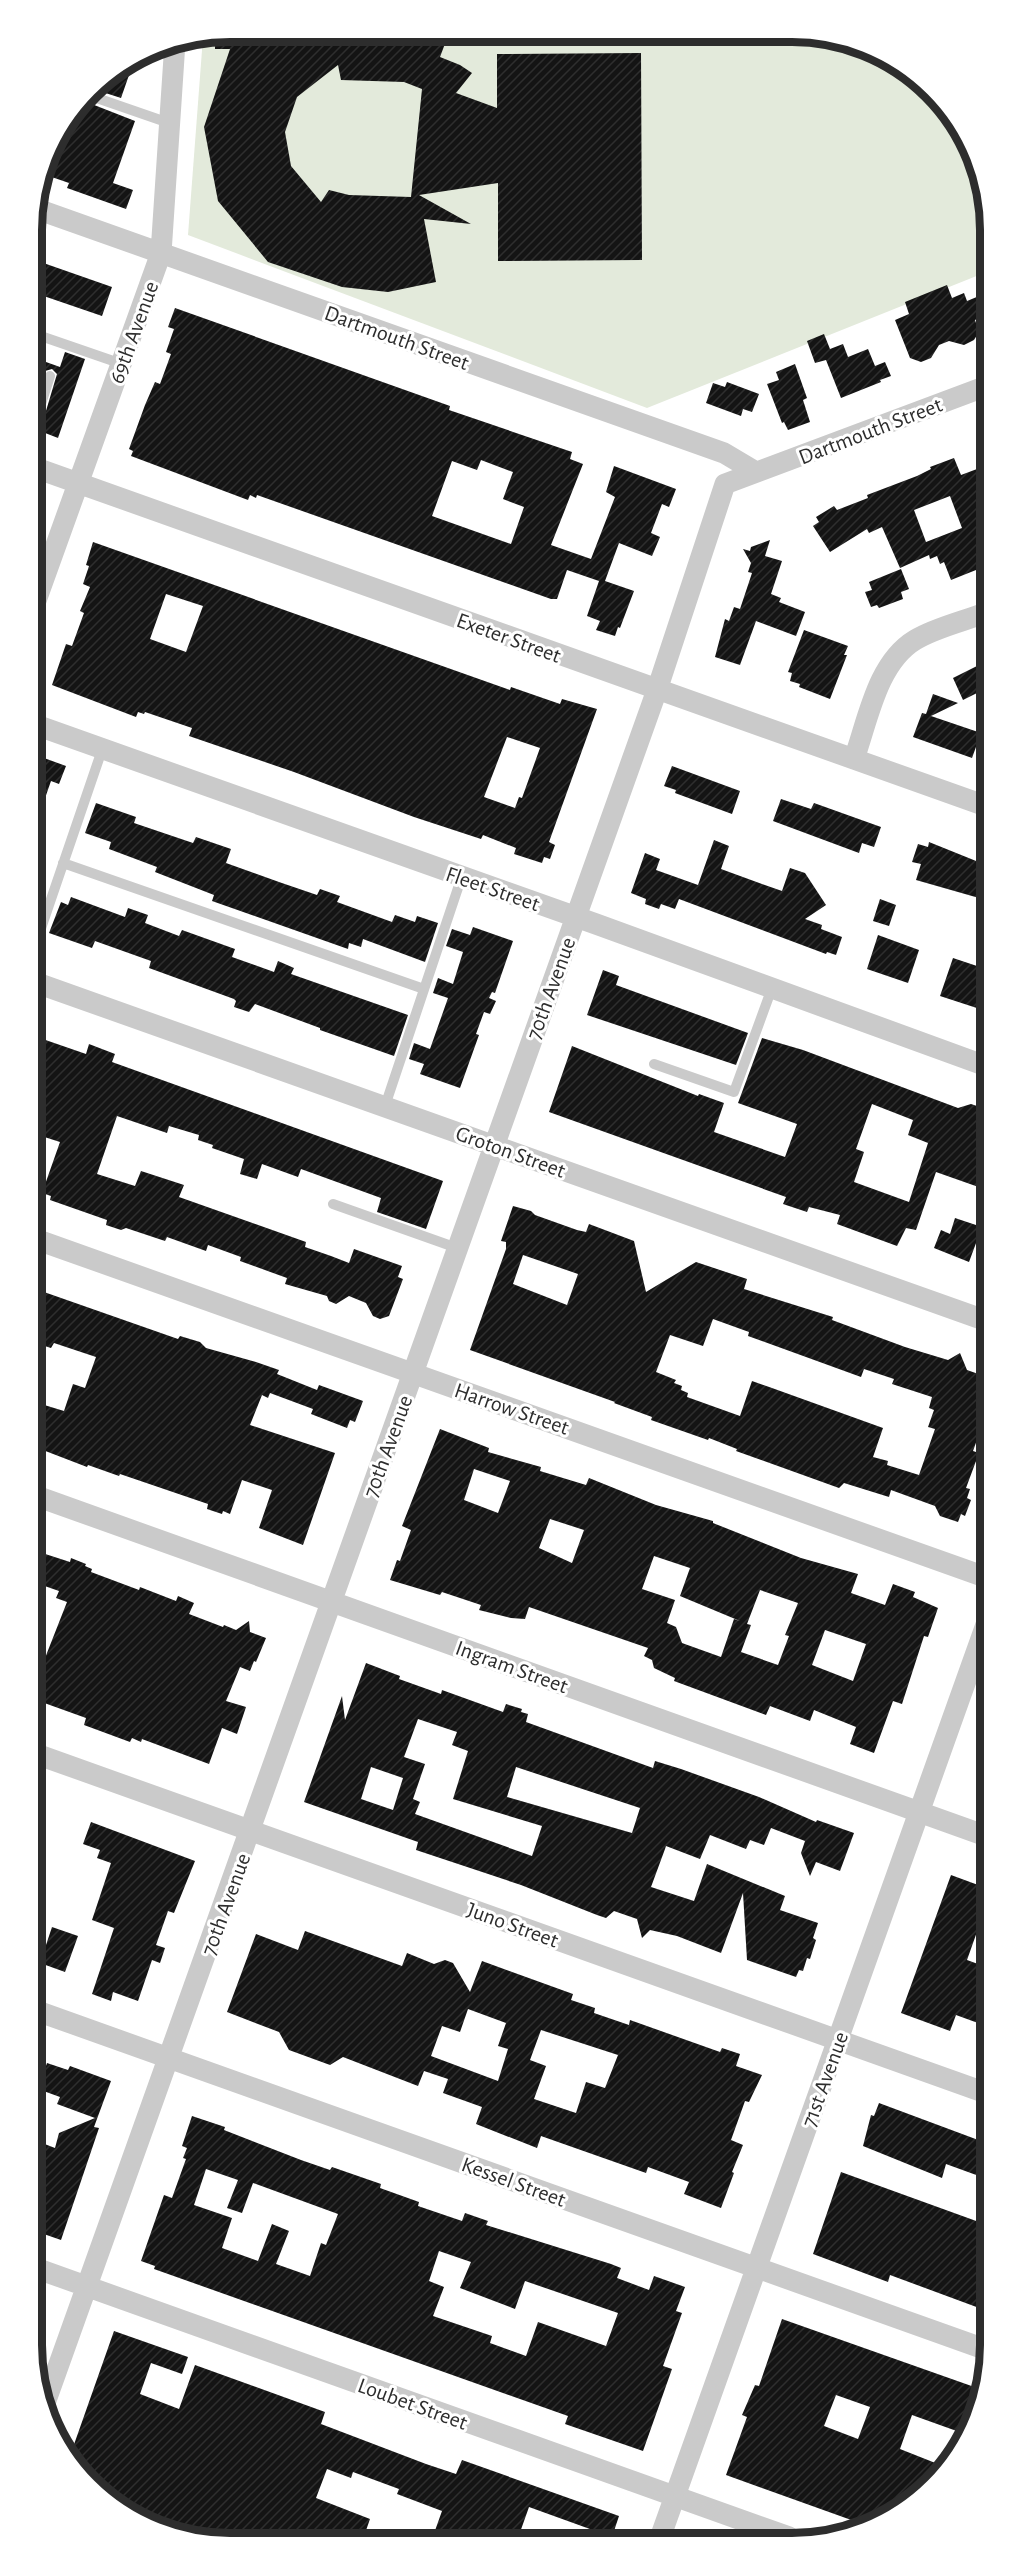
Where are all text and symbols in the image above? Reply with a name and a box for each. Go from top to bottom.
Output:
street label: 69th Avenue [105,278,163,386]
street label: Dartmouth Street [322,302,472,374]
street label: Dartmouth Street [796,393,945,468]
street label: Exeter Street [454,609,564,667]
street label: Fleet Street [443,863,542,915]
street label: 70th Avenue [522,934,580,1042]
street label: Groton Street [453,1122,568,1182]
street label: Harrow Street [452,1379,572,1439]
street label: 70th Avenue [359,1392,417,1500]
street label: Ingram Street [453,1636,571,1697]
street label: 70th Avenue [197,1850,255,1958]
street label: Juno Street [464,1898,561,1952]
street label: 71st Avenue [798,2029,852,2130]
street label: Kessel Street [459,2153,569,2211]
street label: Loubet Street [355,2374,470,2434]

